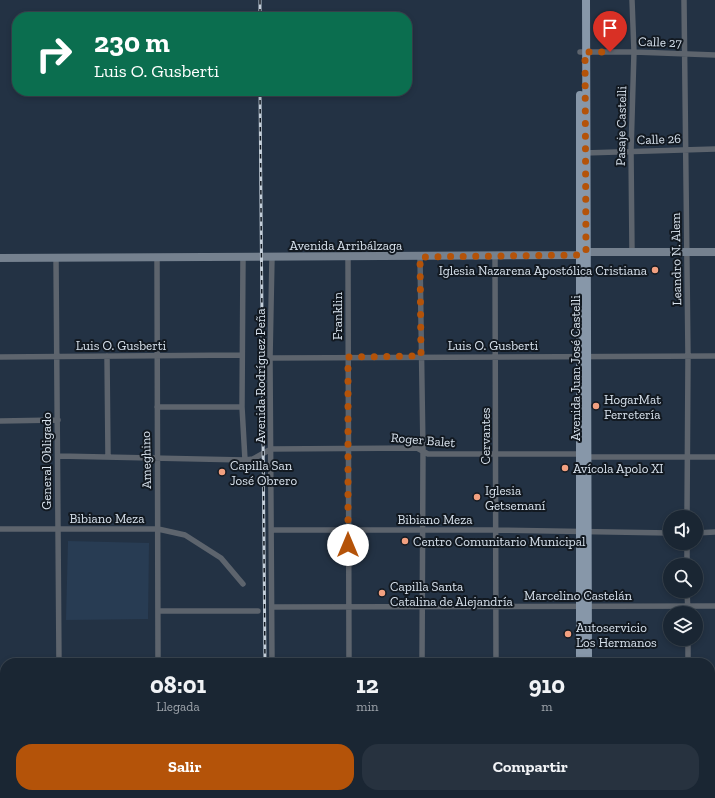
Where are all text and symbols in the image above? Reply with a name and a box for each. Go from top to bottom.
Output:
pin [593,11,627,52]
icon: arrive [599,17,621,39]
text: 230 m [94,26,170,59]
icon: right [28,28,80,80]
street label: Calle 27 [638,34,682,50]
text: Luis O. Gusberti [94,60,219,82]
street label: Pasaje Castelli [613,86,630,166]
street label: Calle 26 [637,131,681,147]
street label: Leandro N. Alem [668,212,684,306]
street label: Avenida Arribálzaga [290,238,403,253]
place label: Iglesia Nazarena Apostólica Cristiana [439,263,648,278]
marker: Iglesia Nazarena Apostólica Cristiana [650,265,660,275]
street label: Franklin [330,292,345,340]
street label: Avenida Juan José Castelli [568,295,583,441]
street label: Avenida Rodríguez Peña [253,308,268,444]
street label: Luis O. Gusberti [76,338,167,353]
street label: Luis O. Gusberti [448,338,539,353]
place label: HogarMat Ferretería [604,392,661,422]
marker: HogarMat Ferretería [591,401,601,411]
street label: Cervantes [478,407,493,464]
street label: General Obligado [39,412,54,510]
street label: Roger Balet [390,430,456,450]
street label: Ameghino [138,431,154,489]
place label: Capilla San José Obrero [230,458,297,488]
place label: Avícola Apolo XI [573,461,664,476]
marker: Avícola Apolo XI [560,463,570,473]
marker: Capilla San José Obrero [217,467,227,477]
place label: Iglesia Getsemaní [485,483,546,513]
marker: Iglesia Getsemaní [472,492,482,502]
map controls [663,510,703,646]
button: sound [663,510,703,550]
street label: Bibiano Meza [69,511,145,526]
street label: Bibiano Meza [397,512,473,527]
position arrow [327,524,369,566]
place label: Centro Comunitario Municipal [413,534,586,549]
marker: Centro Comunitario Municipal [400,536,410,546]
button: search [663,558,703,598]
place label: Capilla Santa Catalina de Alejandría [390,579,514,610]
marker: Capilla Santa Catalina de Alejandría [377,588,387,598]
street label: Marcelino Castelán [524,588,632,603]
button: layers [663,606,703,646]
place label: Autoservicio Los Hermanos [576,620,657,650]
marker: Autoservicio Los Hermanos [563,629,573,639]
text: 08:01 [150,670,206,699]
text: 12 [356,670,379,699]
text: 910 [529,670,565,699]
text: Llegada [156,699,200,714]
text: min [356,699,379,714]
text: m [541,699,552,714]
button: Salir [16,744,354,790]
button: Compartir [362,744,699,790]

